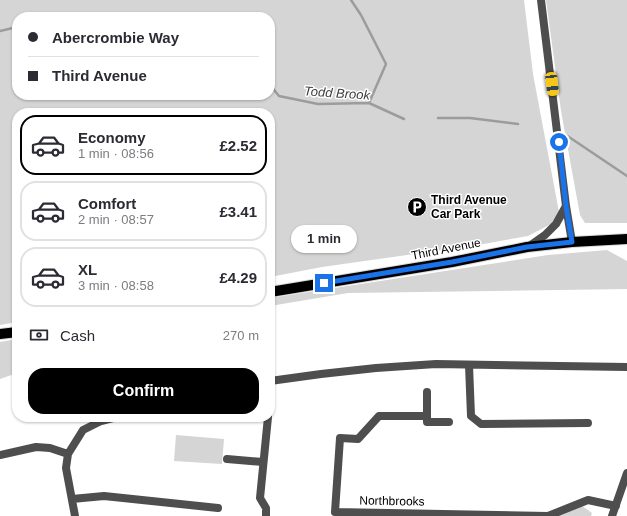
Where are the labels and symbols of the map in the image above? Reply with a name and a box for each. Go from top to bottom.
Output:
car [545,71,559,97]
water label: Todd Brook [304,83,372,103]
route start [550,133,568,151]
place label: Third Avenue Car Park [431,193,507,221]
parking icon: Third Avenue Car Park [406,196,428,218]
callout: 1 min [291,225,357,253]
street label: Third Avenue [410,235,482,263]
route end [315,274,333,292]
street label: Northbrooks [359,493,425,509]

